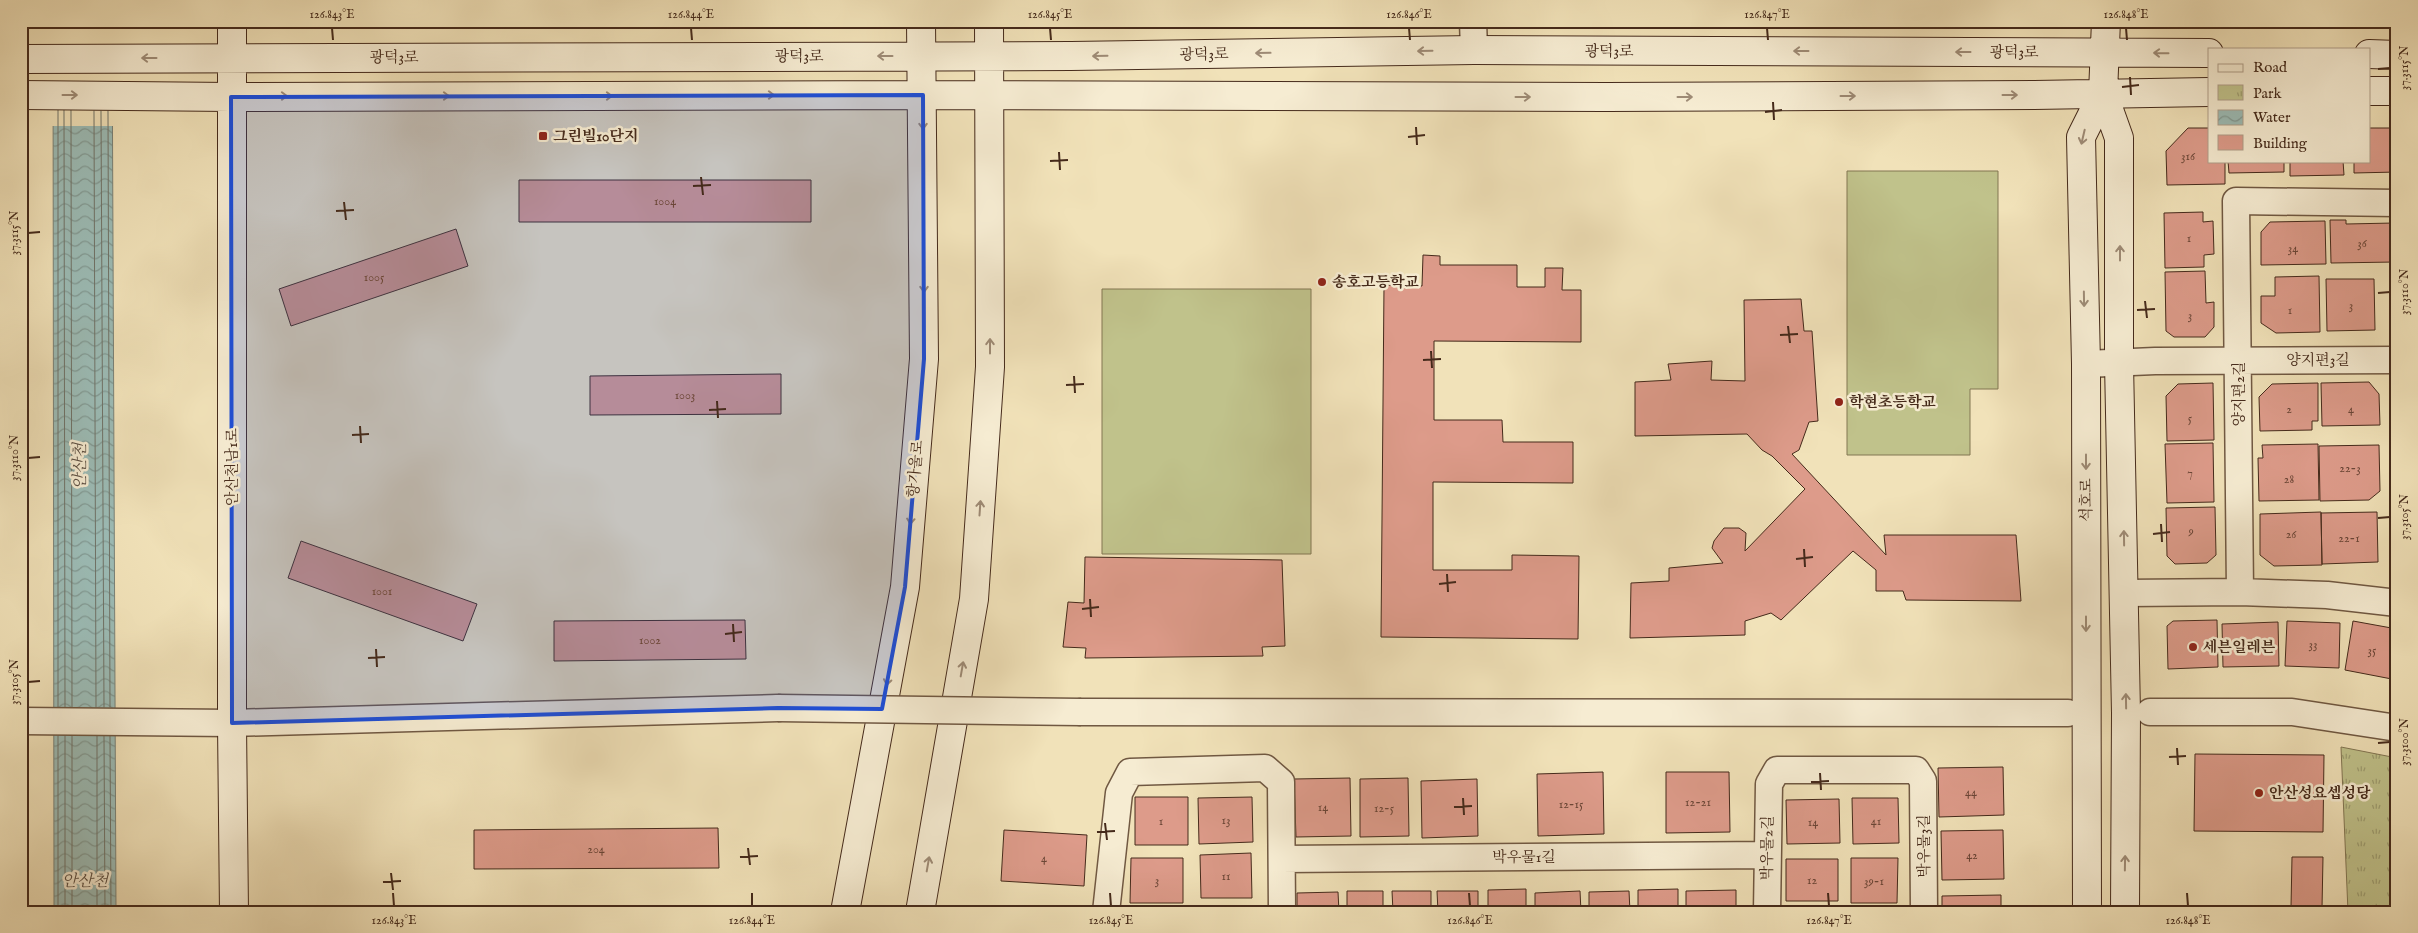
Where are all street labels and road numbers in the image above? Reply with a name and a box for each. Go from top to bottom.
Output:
street label: 광덕3로 [1584,42,1634,61]
street label: 광덕3로 [1989,43,2039,62]
street label: 광덕3로 [1179,45,1229,64]
street label: 광덕3로 [774,47,824,66]
street label: 광덕3로 [369,48,419,67]
street label: 양지편3길 [2286,351,2350,370]
street label: 양지편2길 [2230,362,2249,427]
street label: 안산천남1로 [223,427,242,506]
street label: 항가울로 [904,439,928,499]
street label: 석호로 [2077,478,2096,522]
street label: 박우물3길 [1915,814,1934,878]
street label: 박우물2길 [1757,815,1778,881]
street label: 박우물1길 [1492,848,1556,867]

